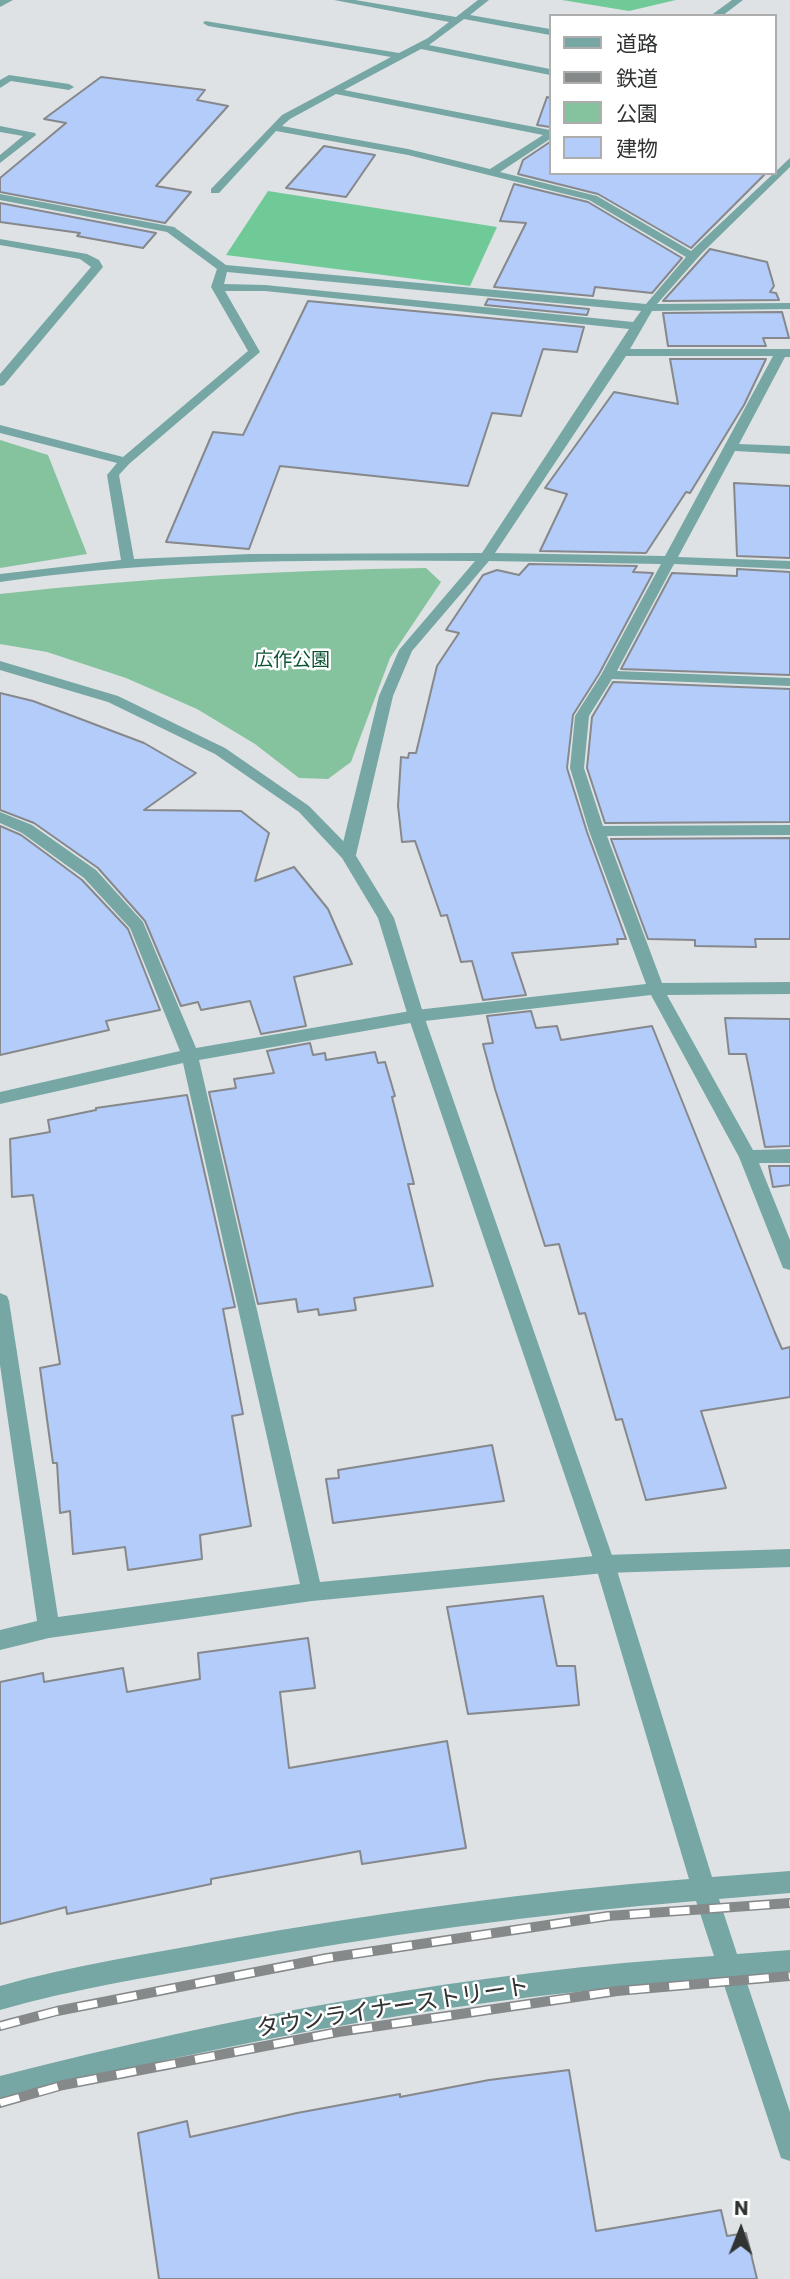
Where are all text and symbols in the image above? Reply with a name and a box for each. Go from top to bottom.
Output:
legend [548,14,776,175]
text: 道路 [616,29,658,58]
text: 鉄道 [616,64,658,93]
text: 公園 [616,99,658,128]
text: 建物 [616,134,658,163]
park label: 広作公園 [254,650,330,672]
street label: タウンライナーストリート [255,1974,531,2044]
north arrow [706,2195,776,2265]
text: N [734,2195,749,2222]

